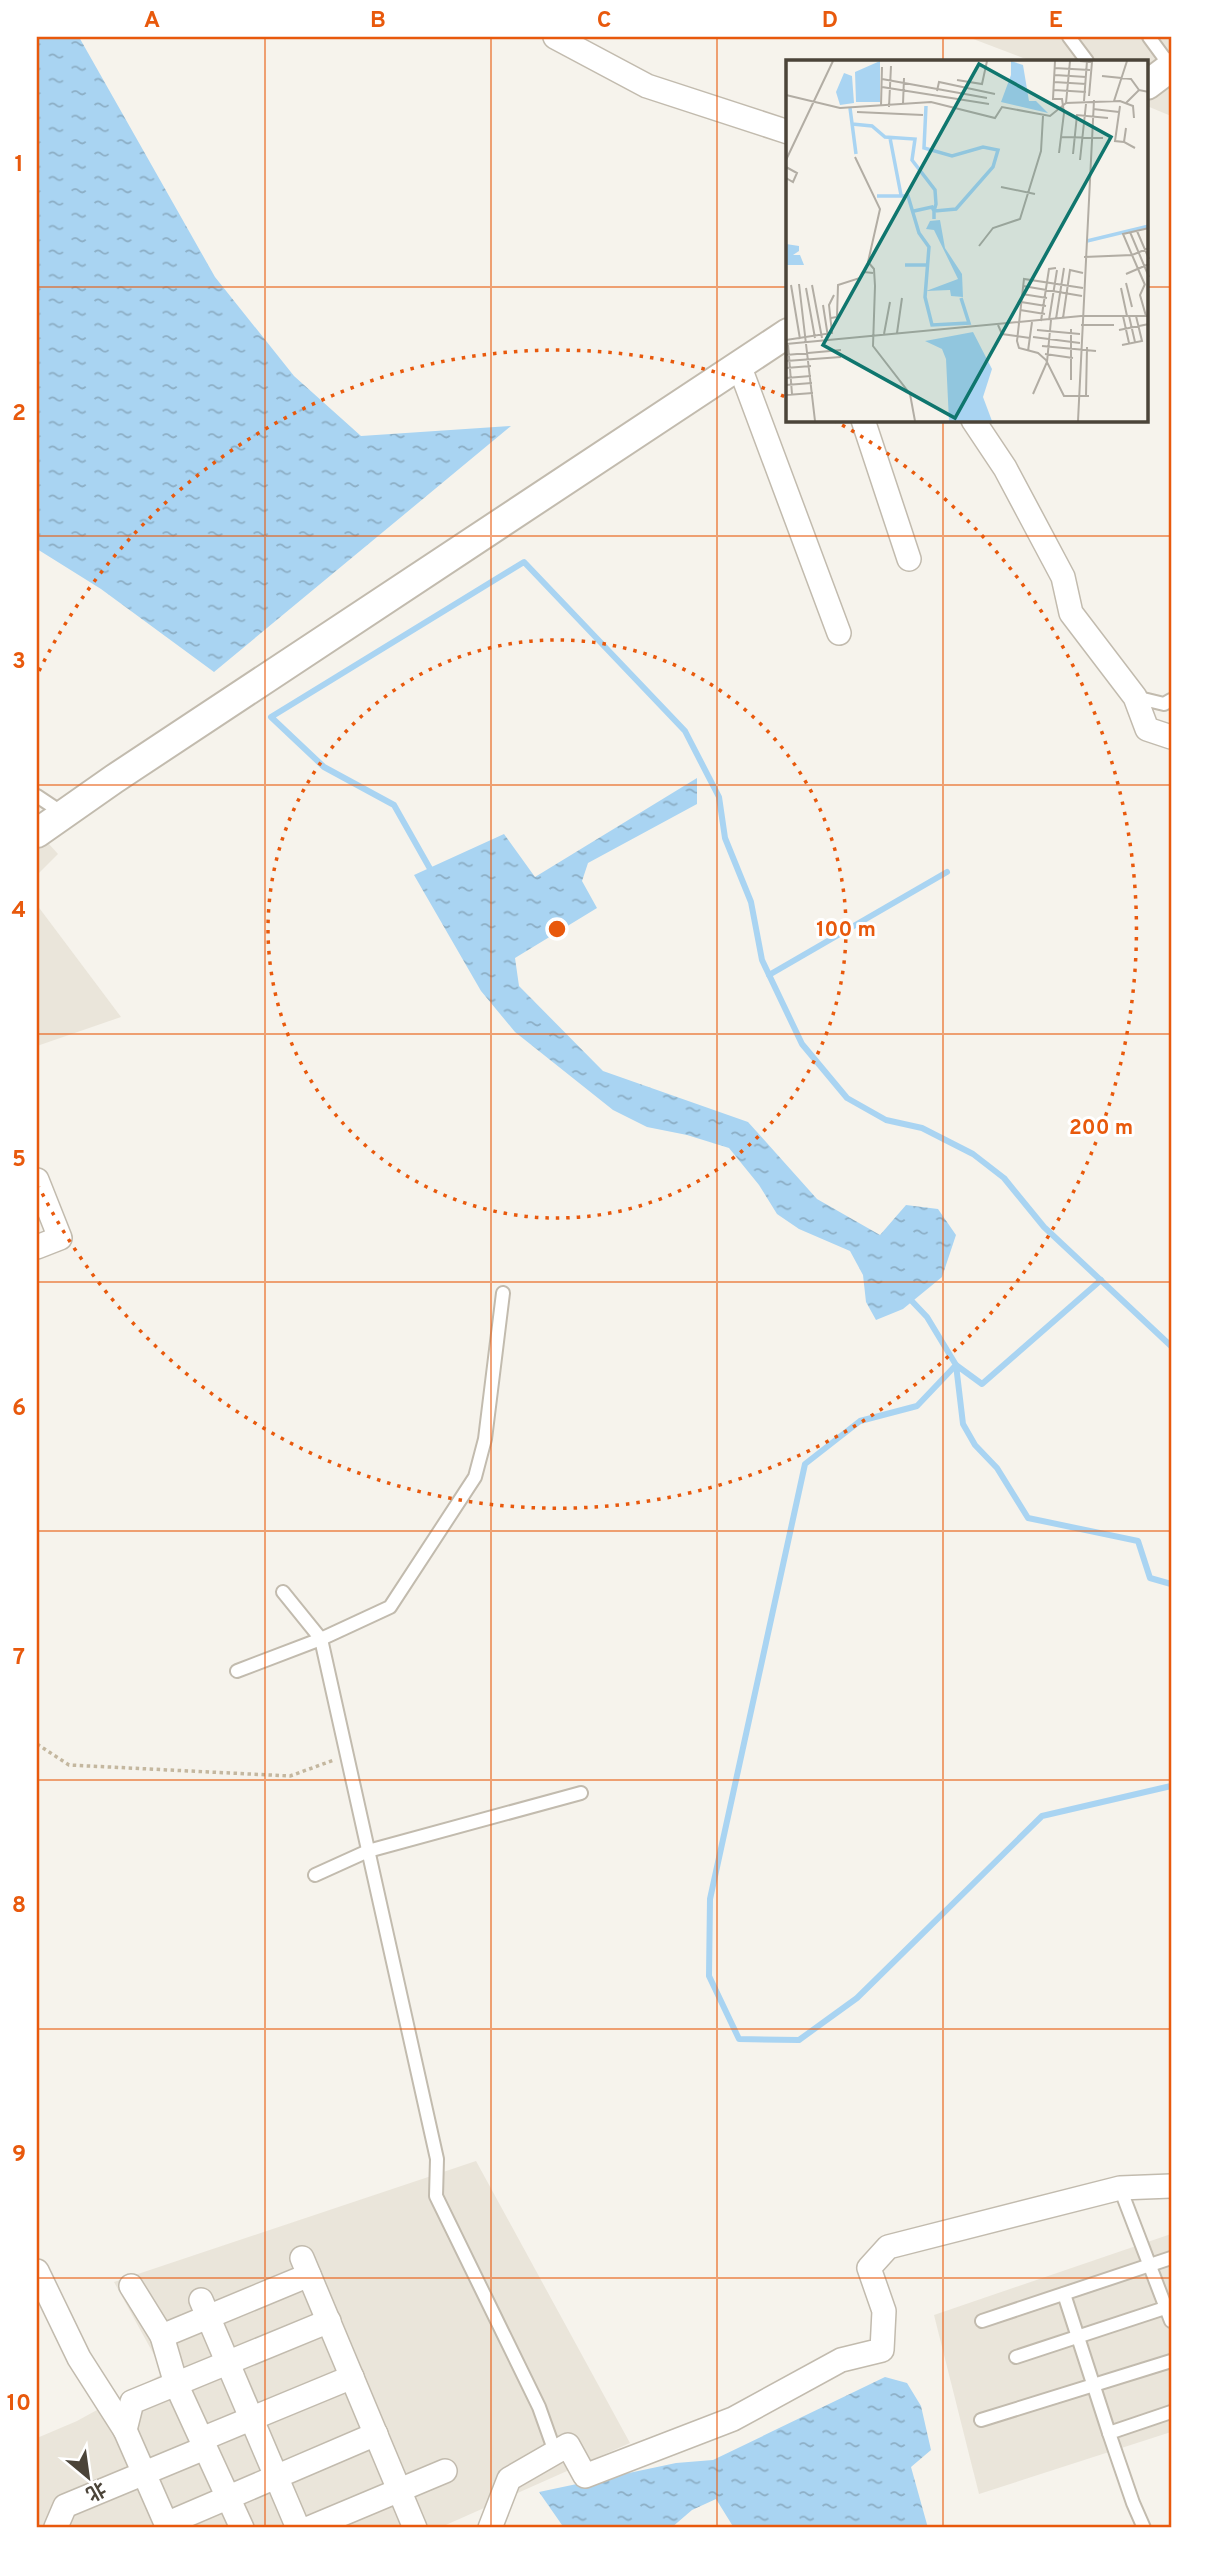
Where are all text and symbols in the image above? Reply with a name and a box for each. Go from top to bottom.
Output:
text: A [144,7,160,36]
text: B [370,7,386,36]
text: C [597,7,611,36]
text: D [822,7,838,36]
text: E [1049,7,1063,36]
inset map [786,60,1148,422]
text: 1 [14,151,24,180]
text: 2 [12,400,26,429]
text: 3 [12,648,26,677]
text: 4 [12,897,26,926]
centre of rings [545,917,569,941]
text: 100 m [816,917,876,944]
text: 200 m [1069,1115,1133,1142]
text: 5 [12,1146,26,1175]
text: 6 [12,1395,26,1424]
text: 7 [13,1644,25,1673]
text: 8 [12,1892,26,1921]
text: 9 [12,2141,26,2170]
text: 10 [7,2390,31,2419]
north arrow [52,2442,122,2512]
text: 北 [81,2475,109,2505]

